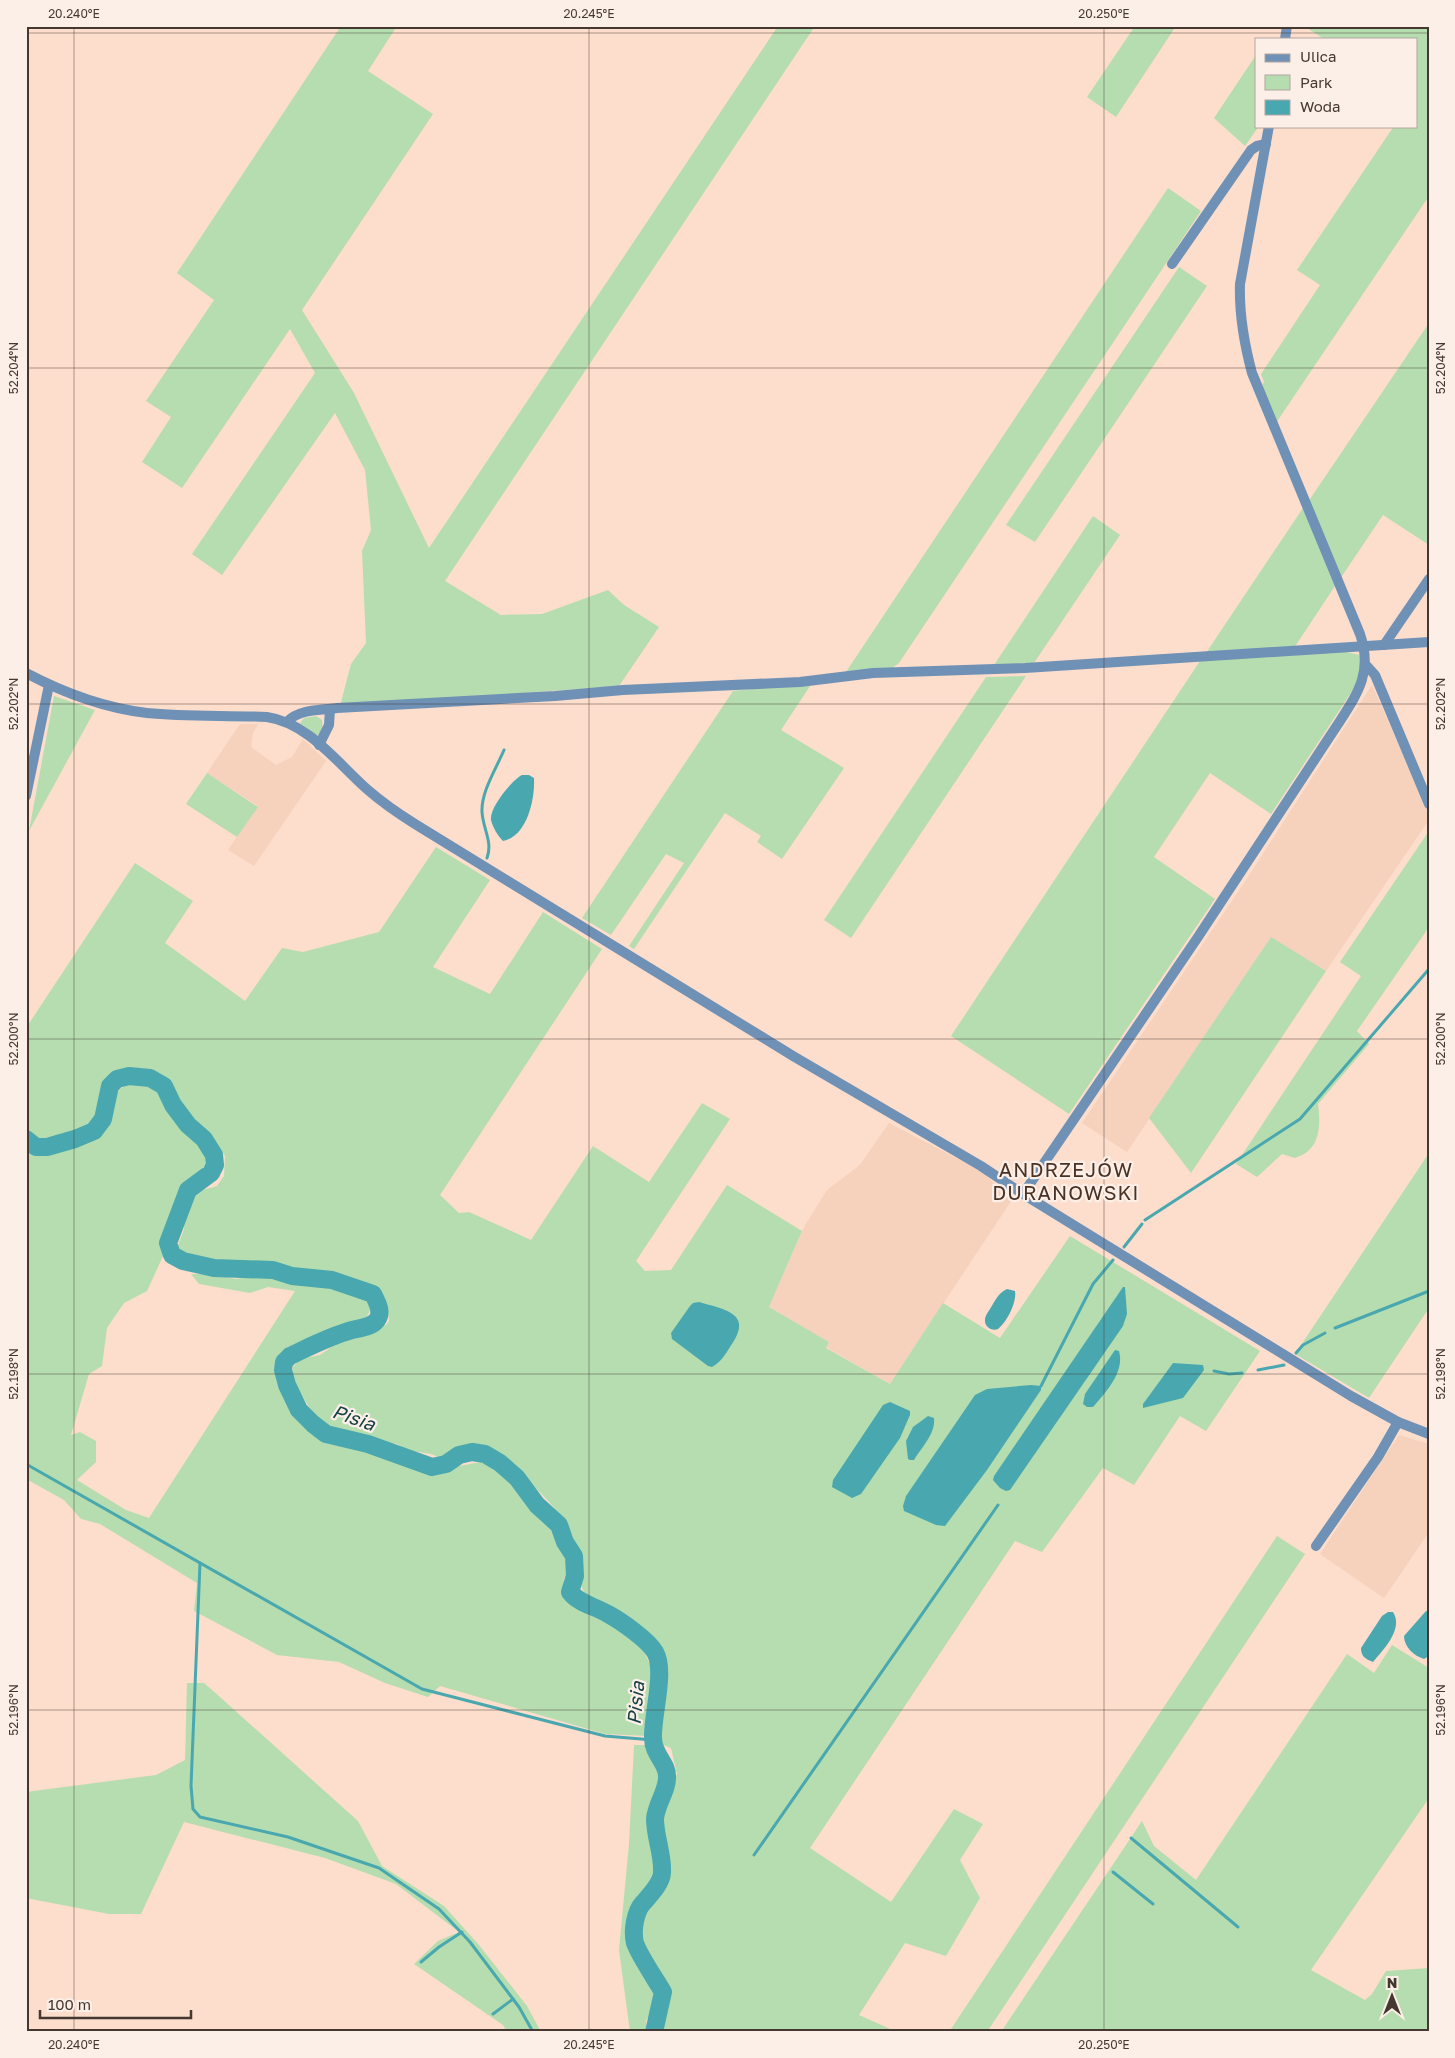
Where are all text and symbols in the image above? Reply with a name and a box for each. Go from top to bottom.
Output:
text: 20.240°E [48,6,100,21]
text: 20.245°E [563,6,615,21]
text: 20.250°E [1078,6,1130,21]
legend [1255,38,1418,128]
text: Ulica [1300,47,1336,65]
text: Park [1300,73,1333,91]
text: Woda [1300,97,1341,115]
text: 52.204°N [6,342,21,394]
text: 52.204°N [1433,342,1448,394]
text: 52.202°N [6,678,21,730]
text: 52.202°N [1433,678,1448,730]
text: 52.200°N [6,1012,21,1066]
text: 52.200°N [1433,1012,1448,1066]
district label: ANDRZEJÓW DURANOWSKI [992,1157,1140,1204]
text: 52.198°N [6,1348,21,1400]
text: 52.198°N [1433,1348,1448,1400]
water label: Pisia [330,1399,379,1435]
water label: Pisia [622,1679,648,1726]
text: 52.196°N [6,1684,21,1736]
text: 52.196°N [1433,1684,1448,1736]
north arrow [1368,1970,1418,2020]
text: N [1387,1974,1397,1991]
scale bar [40,1988,191,2020]
text: 100 m [48,1995,91,2013]
text: 20.240°E [48,2037,100,2052]
text: 20.245°E [563,2037,615,2052]
text: 20.250°E [1078,2037,1130,2052]

